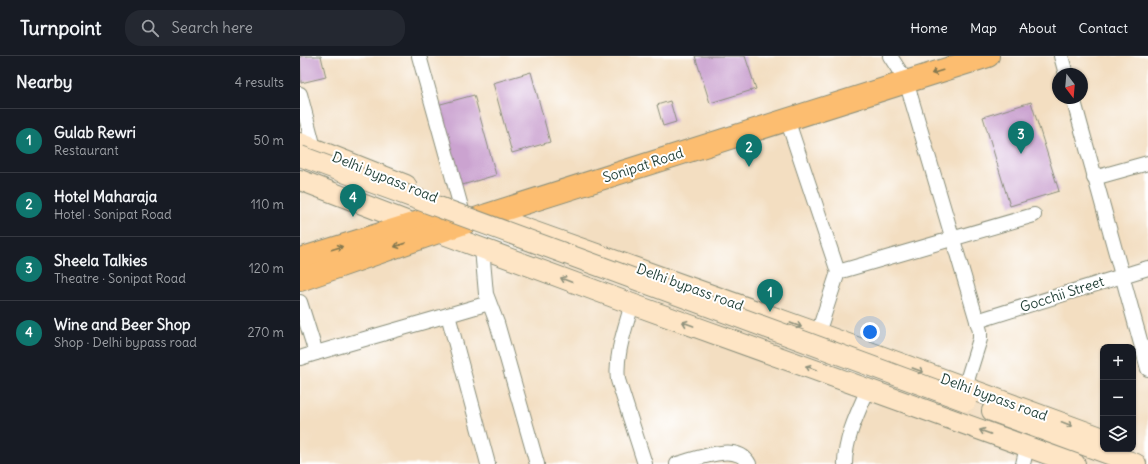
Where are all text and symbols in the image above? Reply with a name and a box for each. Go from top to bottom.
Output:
search box [125,10,405,46]
text: Turnpoint [20,16,101,40]
icon: search [139,17,161,39]
text: Search here [171,18,253,37]
text: Home [910,19,948,37]
text: Map [970,19,997,37]
text: About [1019,19,1057,37]
text: Contact [1079,19,1128,37]
north arrow [1052,68,1088,104]
one-way arrow [931,69,944,76]
text: Nearby [16,71,72,93]
text: 4 results [235,74,284,91]
pin: 3 [1008,121,1034,154]
text: Gulab Rewri [54,123,136,142]
text: 1 [26,132,32,149]
text: 50 m [253,132,284,149]
pin: 2 [736,134,762,167]
text: Restaurant [54,142,119,159]
street label: Sonipat Road [600,144,686,186]
street label: Delhi bypass road [329,148,441,206]
pin: 4 [340,184,366,217]
text: Hotel Maharaja [54,187,157,206]
text: 2 [25,196,33,213]
text: 110 m [251,196,284,213]
text: Hotel · Sonipat Road [54,206,172,223]
one-way arrow [394,242,407,249]
one-way arrow [331,244,344,251]
text: Sheela Talkies [54,251,147,270]
street label: Delhi bypass road [634,259,746,315]
text: 3 [25,260,33,277]
text: 120 m [249,260,284,277]
text: Theatre · Sonipat Road [54,270,186,287]
street label: Gocchii Street [1018,272,1106,316]
one-way arrow [561,275,573,283]
pin: 1 [757,279,783,312]
text: Wine and Beer Shop [54,315,191,334]
one-way arrow [682,320,694,328]
one-way arrow [790,321,802,329]
your location [860,322,880,342]
text: 4 [25,324,33,341]
text: 270 m [247,324,284,341]
text: Shop · Delhi bypass road [54,334,197,351]
map controls [1100,344,1136,452]
button: + [1100,344,1136,380]
one-way arrow [804,364,817,371]
one-way arrow [912,366,924,374]
street label: Delhi bypass road [938,369,1050,425]
button: − [1100,380,1136,416]
button: layers [1100,416,1136,452]
one-way arrow [1060,420,1072,428]
one-way arrow [979,428,992,435]

